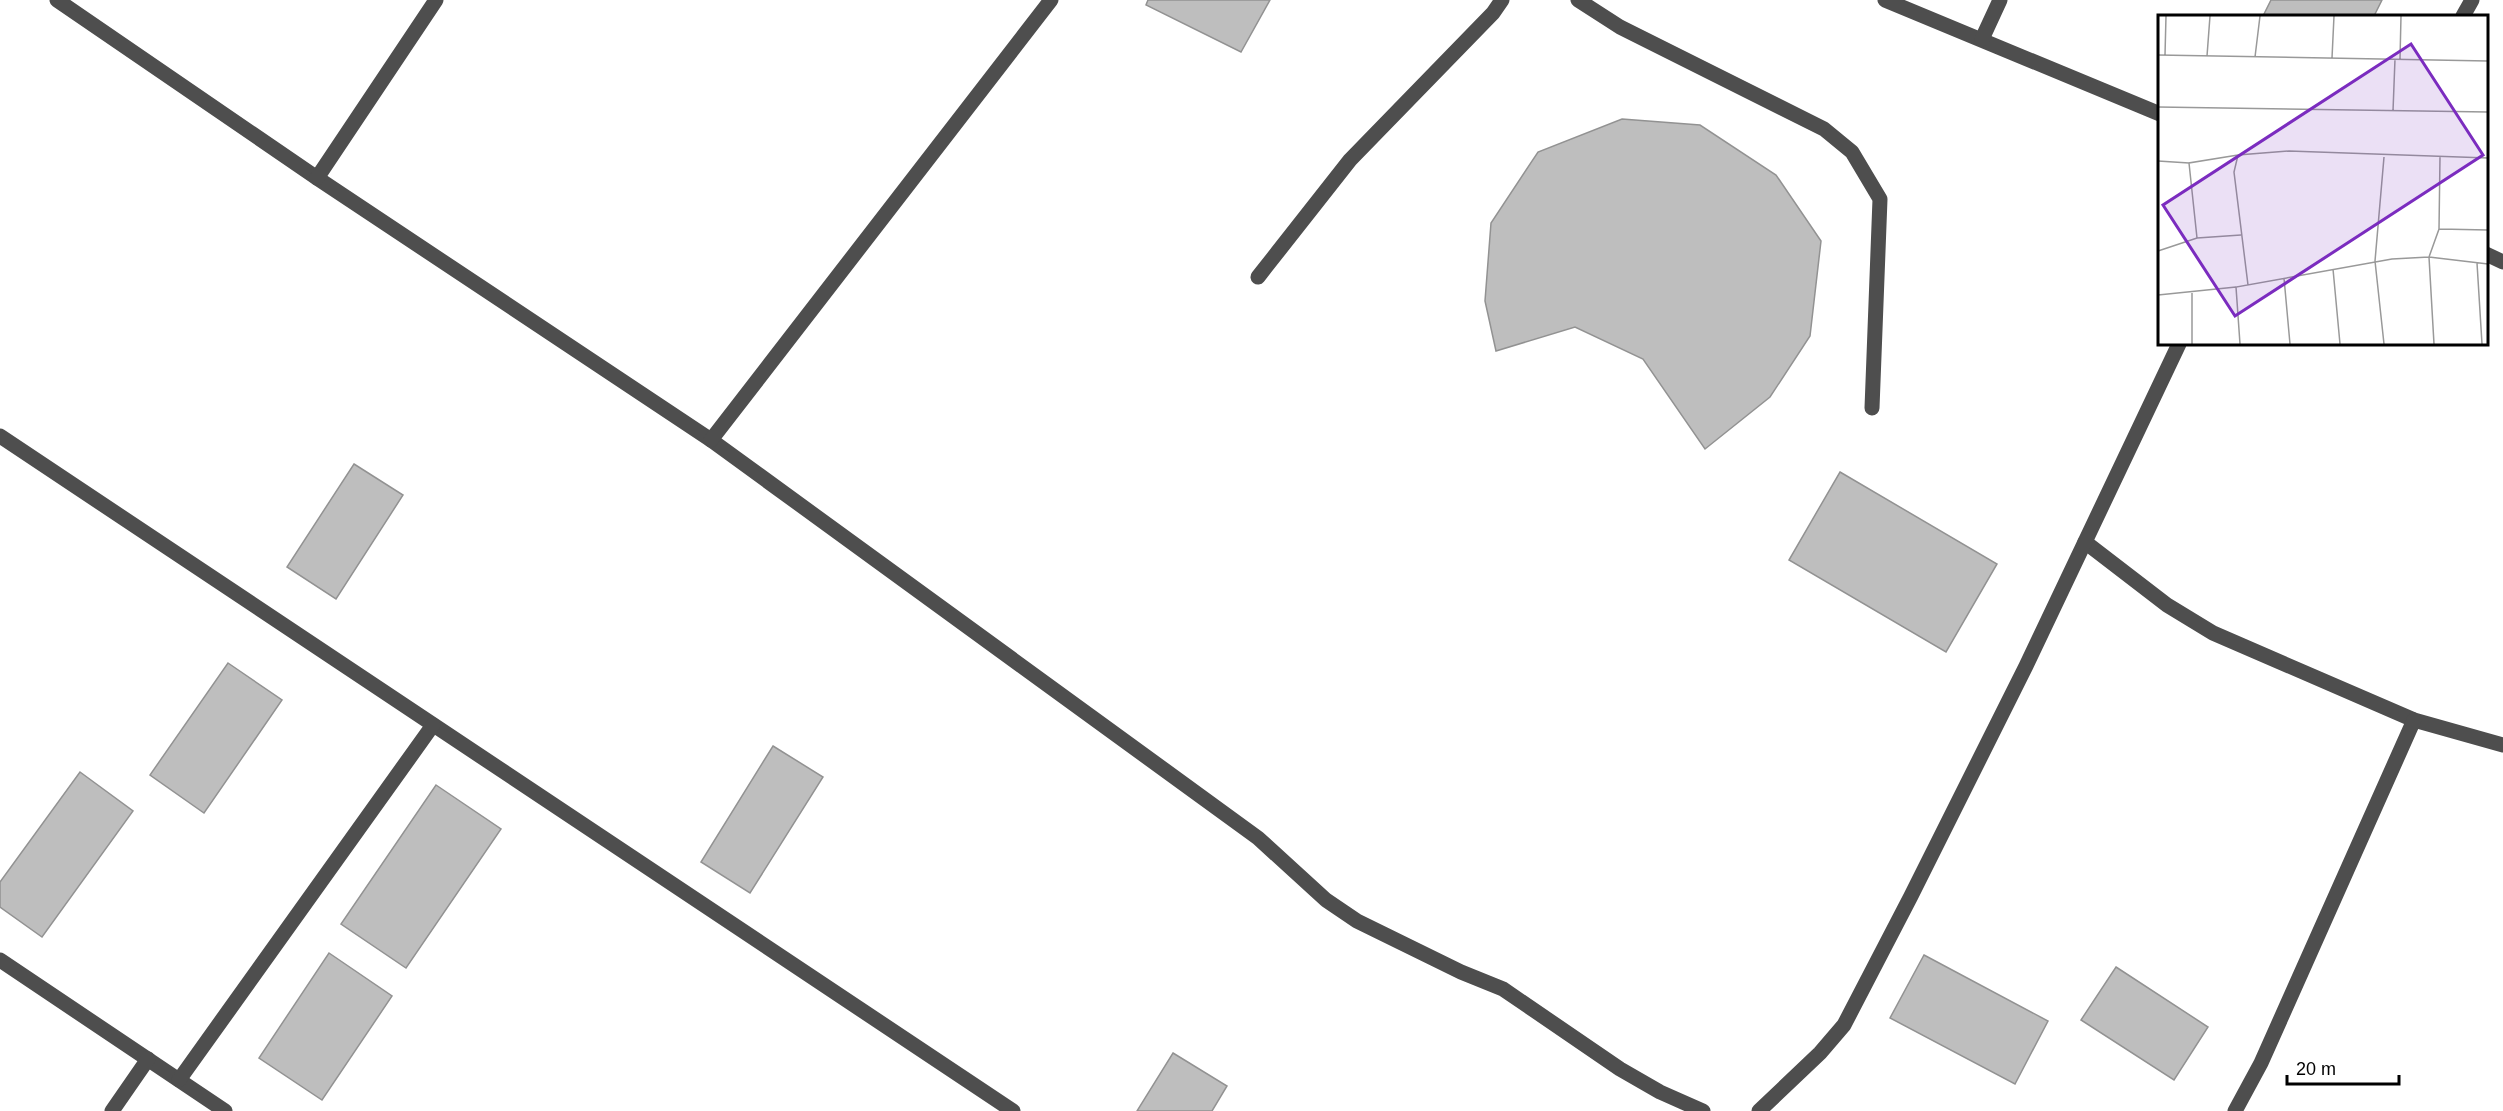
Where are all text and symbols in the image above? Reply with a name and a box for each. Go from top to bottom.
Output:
inset map [2158,15,2488,345]
scale bar [2287,1048,2400,1086]
text: 20 m [2296,1059,2336,1079]

